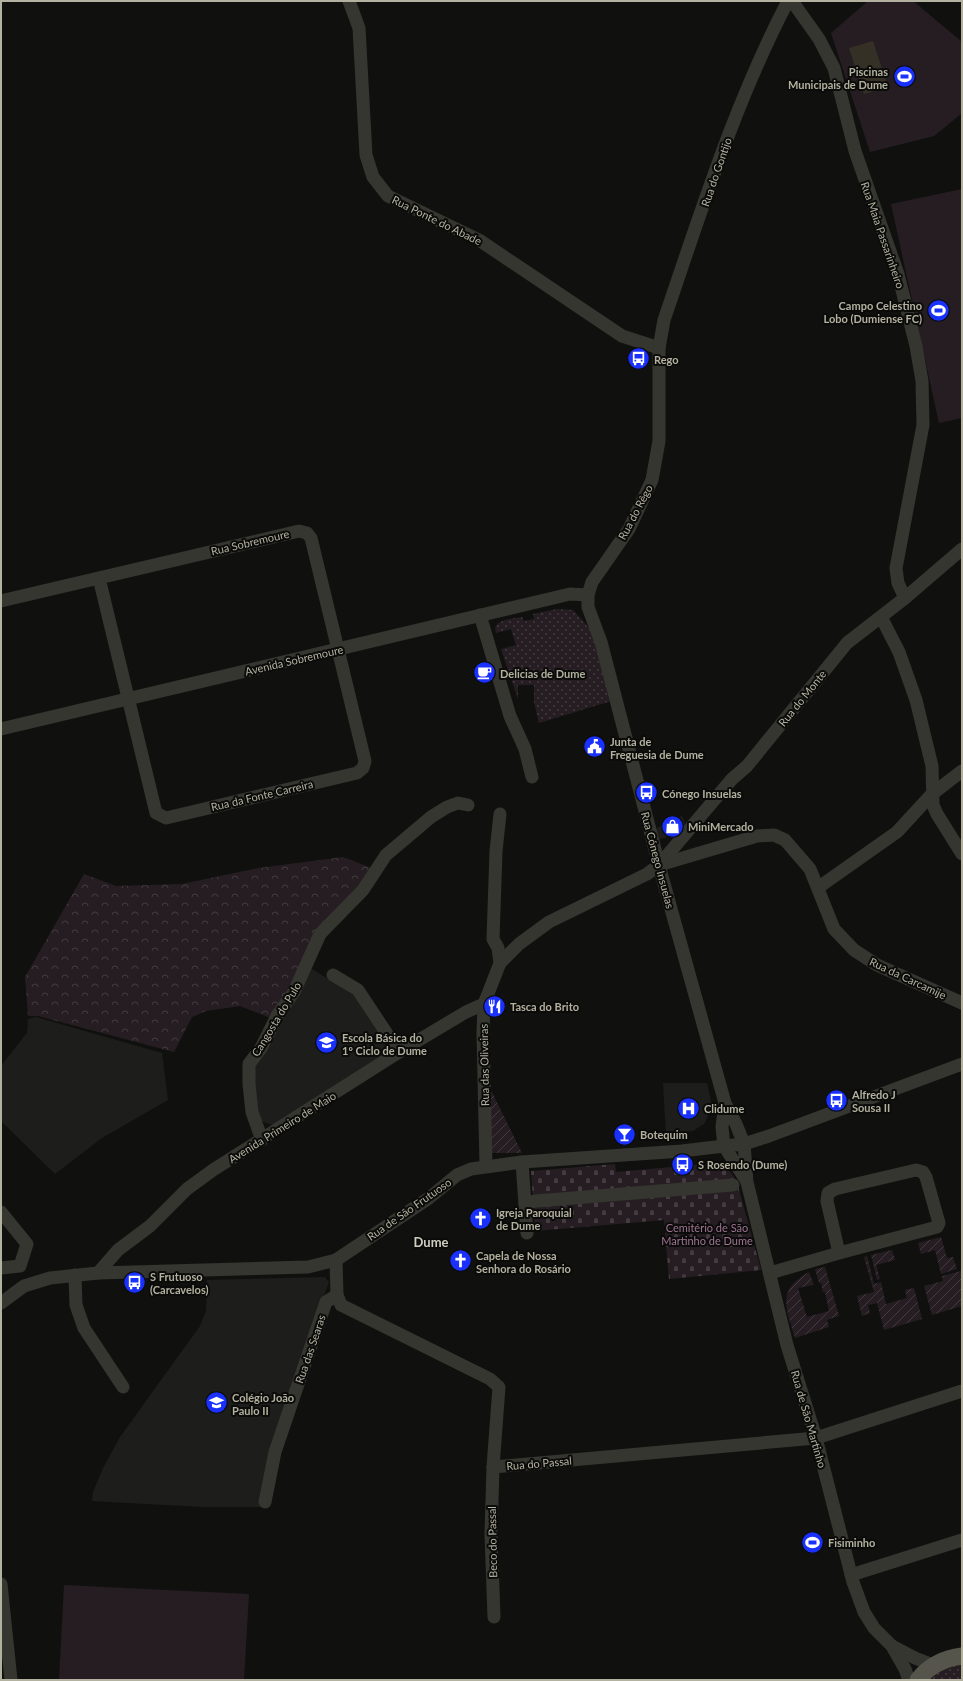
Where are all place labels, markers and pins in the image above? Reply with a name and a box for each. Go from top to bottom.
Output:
sports icon: Piscinas Municipais de Dume [891,64,917,90]
place label: Piscinas Municipais de Dume [788,65,888,91]
sports icon: Campo Celestino Lobo (Dumiense FC) [925,298,951,324]
place label: Campo Celestino Lobo (Dumiense FC) [824,299,922,325]
bus stop icon: Rego [626,346,652,372]
place label: Rego [654,353,679,366]
cafe icon: Delicias de Dume [472,660,498,686]
place label: Delicias de Dume [500,667,585,680]
public building icon: Junta de Freguesia de Dume [581,734,607,760]
place label: Junta de Freguesia de Dume [610,735,704,761]
bus stop icon: Cónego Insuelas [633,780,659,806]
place label: Cónego Insuelas [662,787,742,800]
shop icon: MiniMercado [659,813,685,839]
place label: MiniMercado [688,820,754,833]
restaurant icon: Tasca do Brito [482,993,508,1019]
place label: Tasca do Brito [510,1000,579,1013]
school or university icon: Escola Básica do 1º Ciclo de Dume [313,1030,339,1056]
place label: Escola Básica do 1º Ciclo de Dume [342,1031,427,1057]
bus stop icon: Alfredo J Sousa II [823,1087,849,1113]
place label: Alfredo J Sousa II [851,1088,896,1114]
hospital icon: Clidume [675,1095,701,1121]
place label: Clidume [704,1102,744,1115]
bar icon: Botequim [612,1121,638,1147]
place label: Botequim [640,1128,688,1141]
bus stop icon: S Rosendo (Dume) [669,1151,695,1177]
place label: S Rosendo (Dume) [698,1158,787,1171]
church icon: Igreja Paroquial de Dume [467,1205,493,1231]
place label: Igreja Paroquial de Dume [496,1206,572,1232]
church icon: Capela de Nossa Senhora do Rosário [447,1248,473,1274]
place label: Capela de Nossa Senhora do Rosário [476,1249,571,1275]
bus stop icon: S Frutuoso (Carcavelos) [122,1269,148,1295]
place label: S Frutuoso (Carcavelos) [150,1270,209,1296]
school or university icon: Colégio João Paulo II [203,1390,229,1416]
place label: Colégio João Paulo II [232,1391,294,1417]
sports icon: Fisiminho [799,1529,825,1555]
place label: Fisiminho [828,1536,875,1549]

